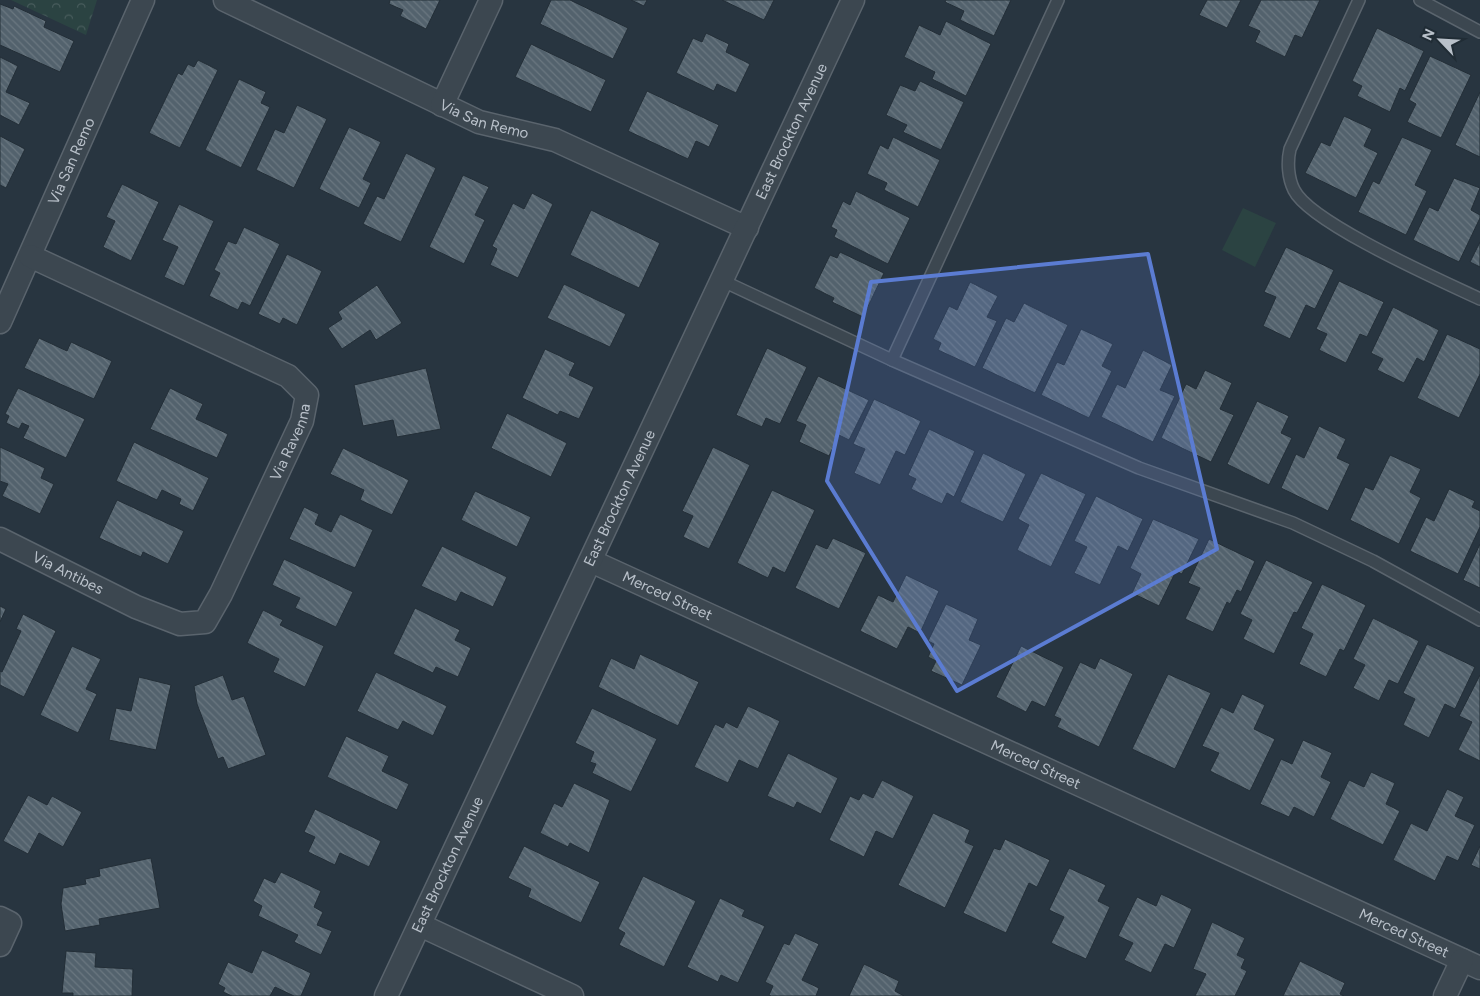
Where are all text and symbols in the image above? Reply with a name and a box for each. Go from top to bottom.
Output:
north arrow [1415,15,1465,65]
text: N [1419,26,1439,43]
street label: East Brockton Avenue [752,60,831,202]
street label: Via San Remo [437,96,531,143]
street label: Via San Remo [44,115,99,207]
street label: Via Ravenna [266,402,314,484]
street label: East Brockton Avenue [580,427,659,569]
street label: Via Antibes [30,548,106,598]
street label: Merced Street [620,568,715,624]
street label: Merced Street [988,736,1084,793]
street label: East Brockton Avenue [408,794,487,936]
street label: Merced Street [1356,905,1452,962]

